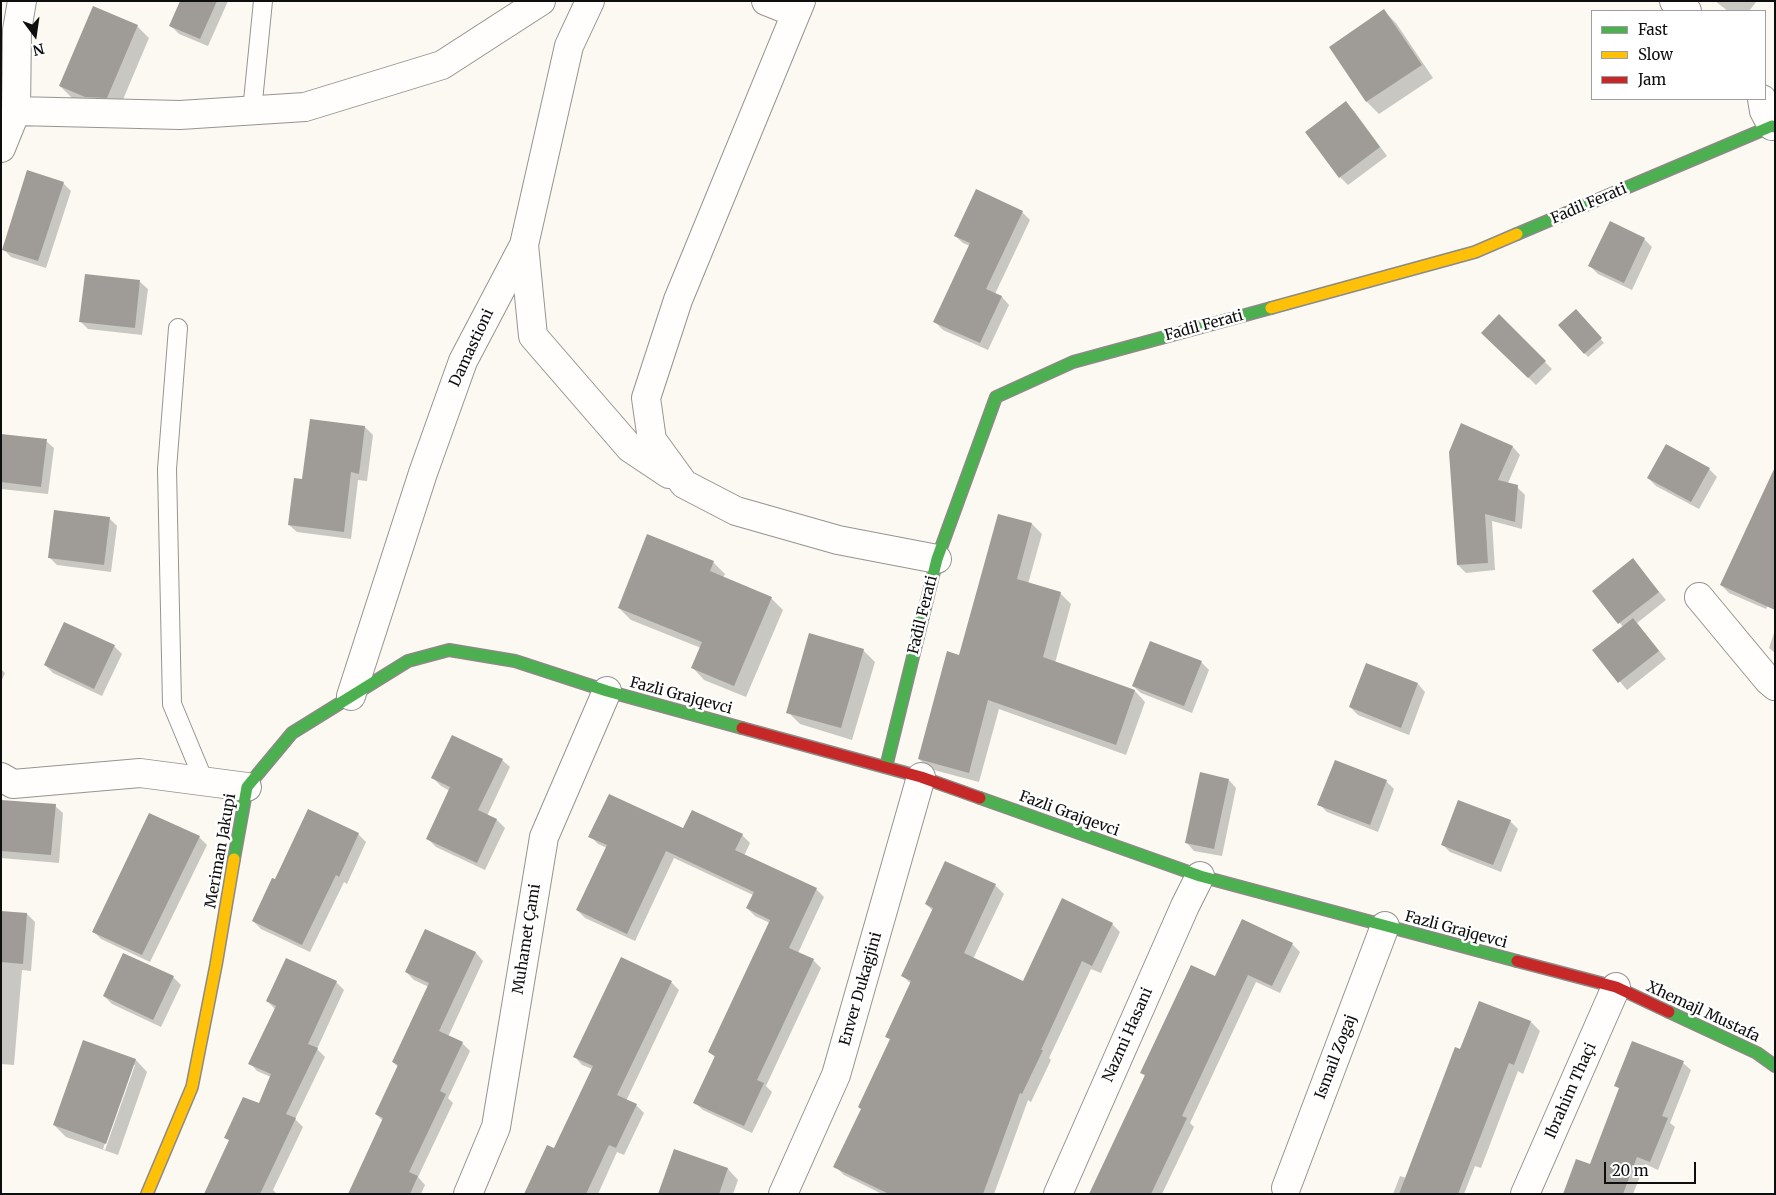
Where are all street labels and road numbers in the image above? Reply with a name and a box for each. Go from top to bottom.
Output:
street label: Fadil Ferati [1548,180,1630,228]
street label: Damastioni [446,306,498,390]
street label: Fadil Ferati [1163,307,1245,345]
street label: Fadil Ferati [905,574,941,656]
street label: Fazli Grajqevci [628,674,734,718]
street label: Fazli Grajqevci [1017,788,1121,840]
street label: Meriman Jakupi [202,792,240,910]
street label: Muhamet Çami [509,883,545,995]
street label: Fazli Grajqevci [1403,908,1509,952]
street label: Enver Dukagjini [836,930,886,1048]
street label: Xhemajl Mustafa [1643,978,1763,1046]
street label: Nazmi Hasani [1099,985,1157,1085]
street label: Ismail Zogaj [1312,1012,1360,1102]
street label: Ibrahim Thaçi [1542,1040,1600,1142]

